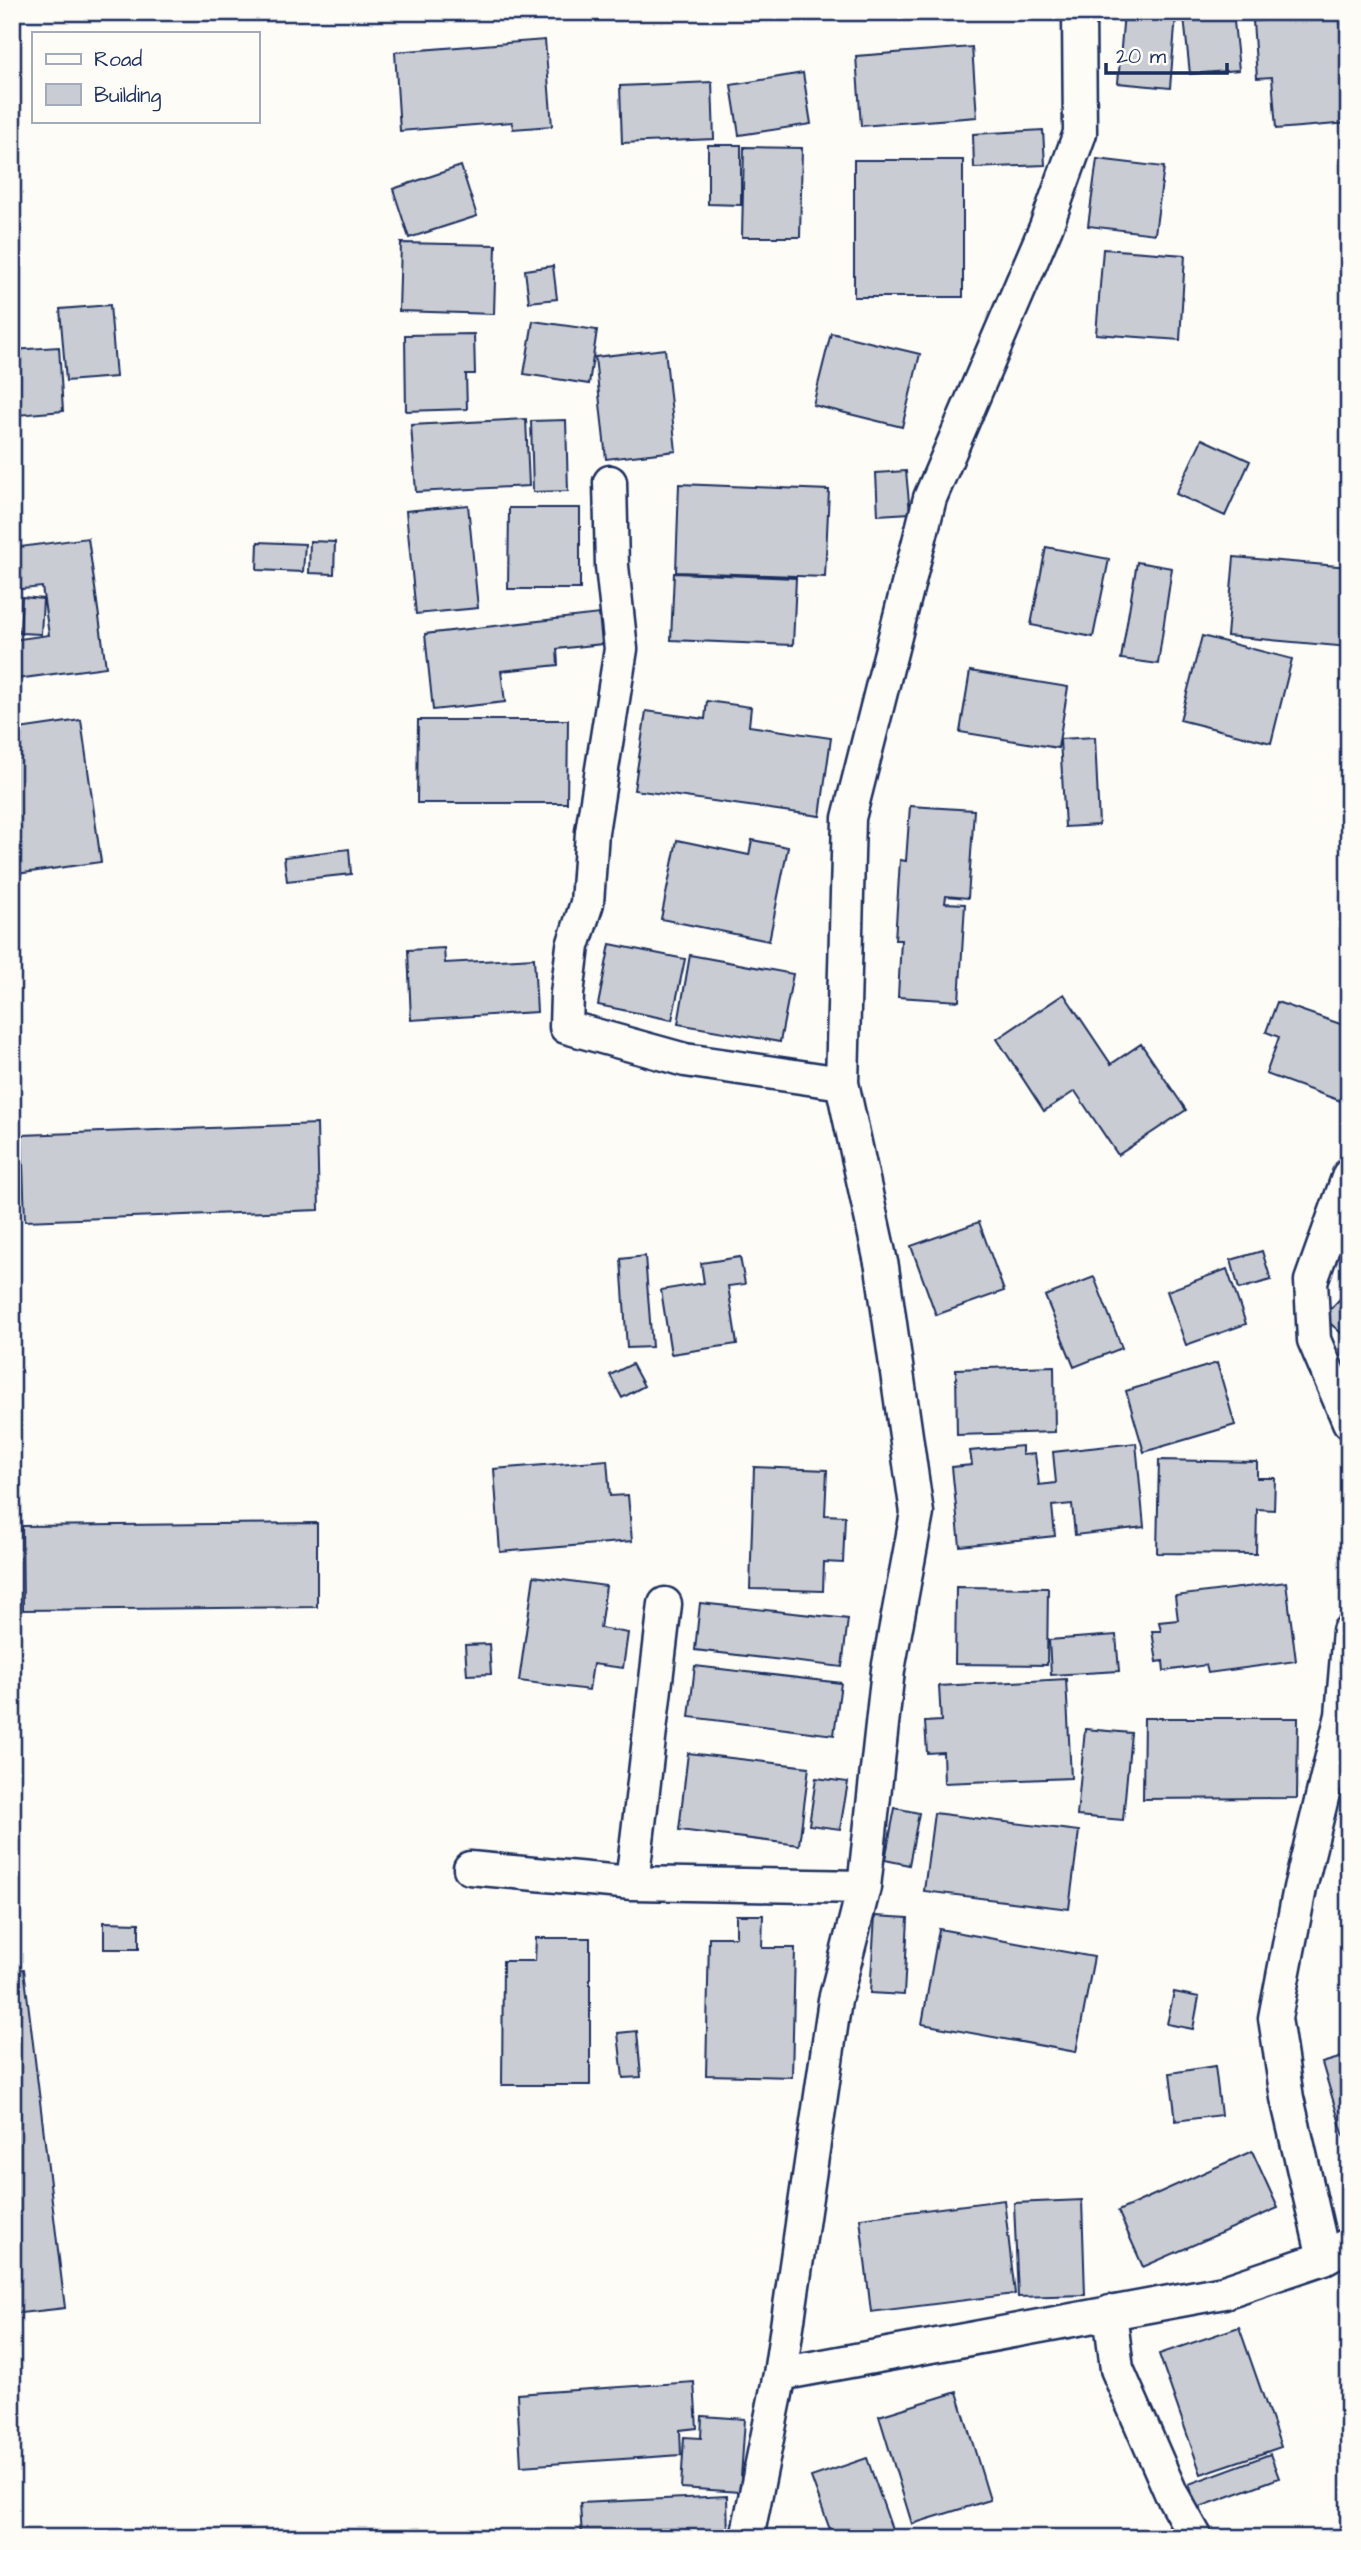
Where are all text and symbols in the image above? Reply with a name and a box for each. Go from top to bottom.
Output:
legend [32,32,259,122]
scale bar [1106,32,1226,76]
text: 20 m [1116,42,1167,71]
text: Road [94,45,142,74]
text: Building [94,81,162,112]

